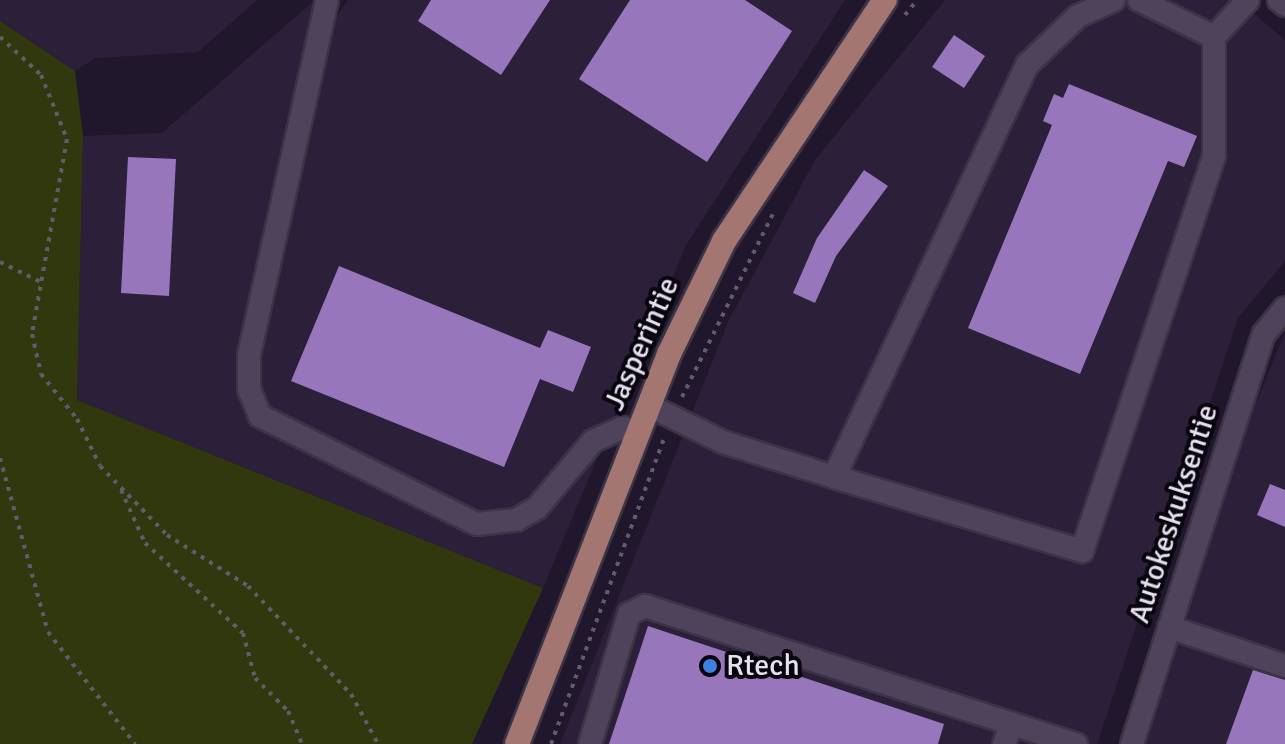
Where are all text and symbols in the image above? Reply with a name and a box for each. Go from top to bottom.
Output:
street label: Jasperintie [597,272,687,416]
street label: Autokeskuksentie [1122,400,1226,628]
place label: Rtech [726,648,800,684]
marker: Rtech [701,657,719,675]

